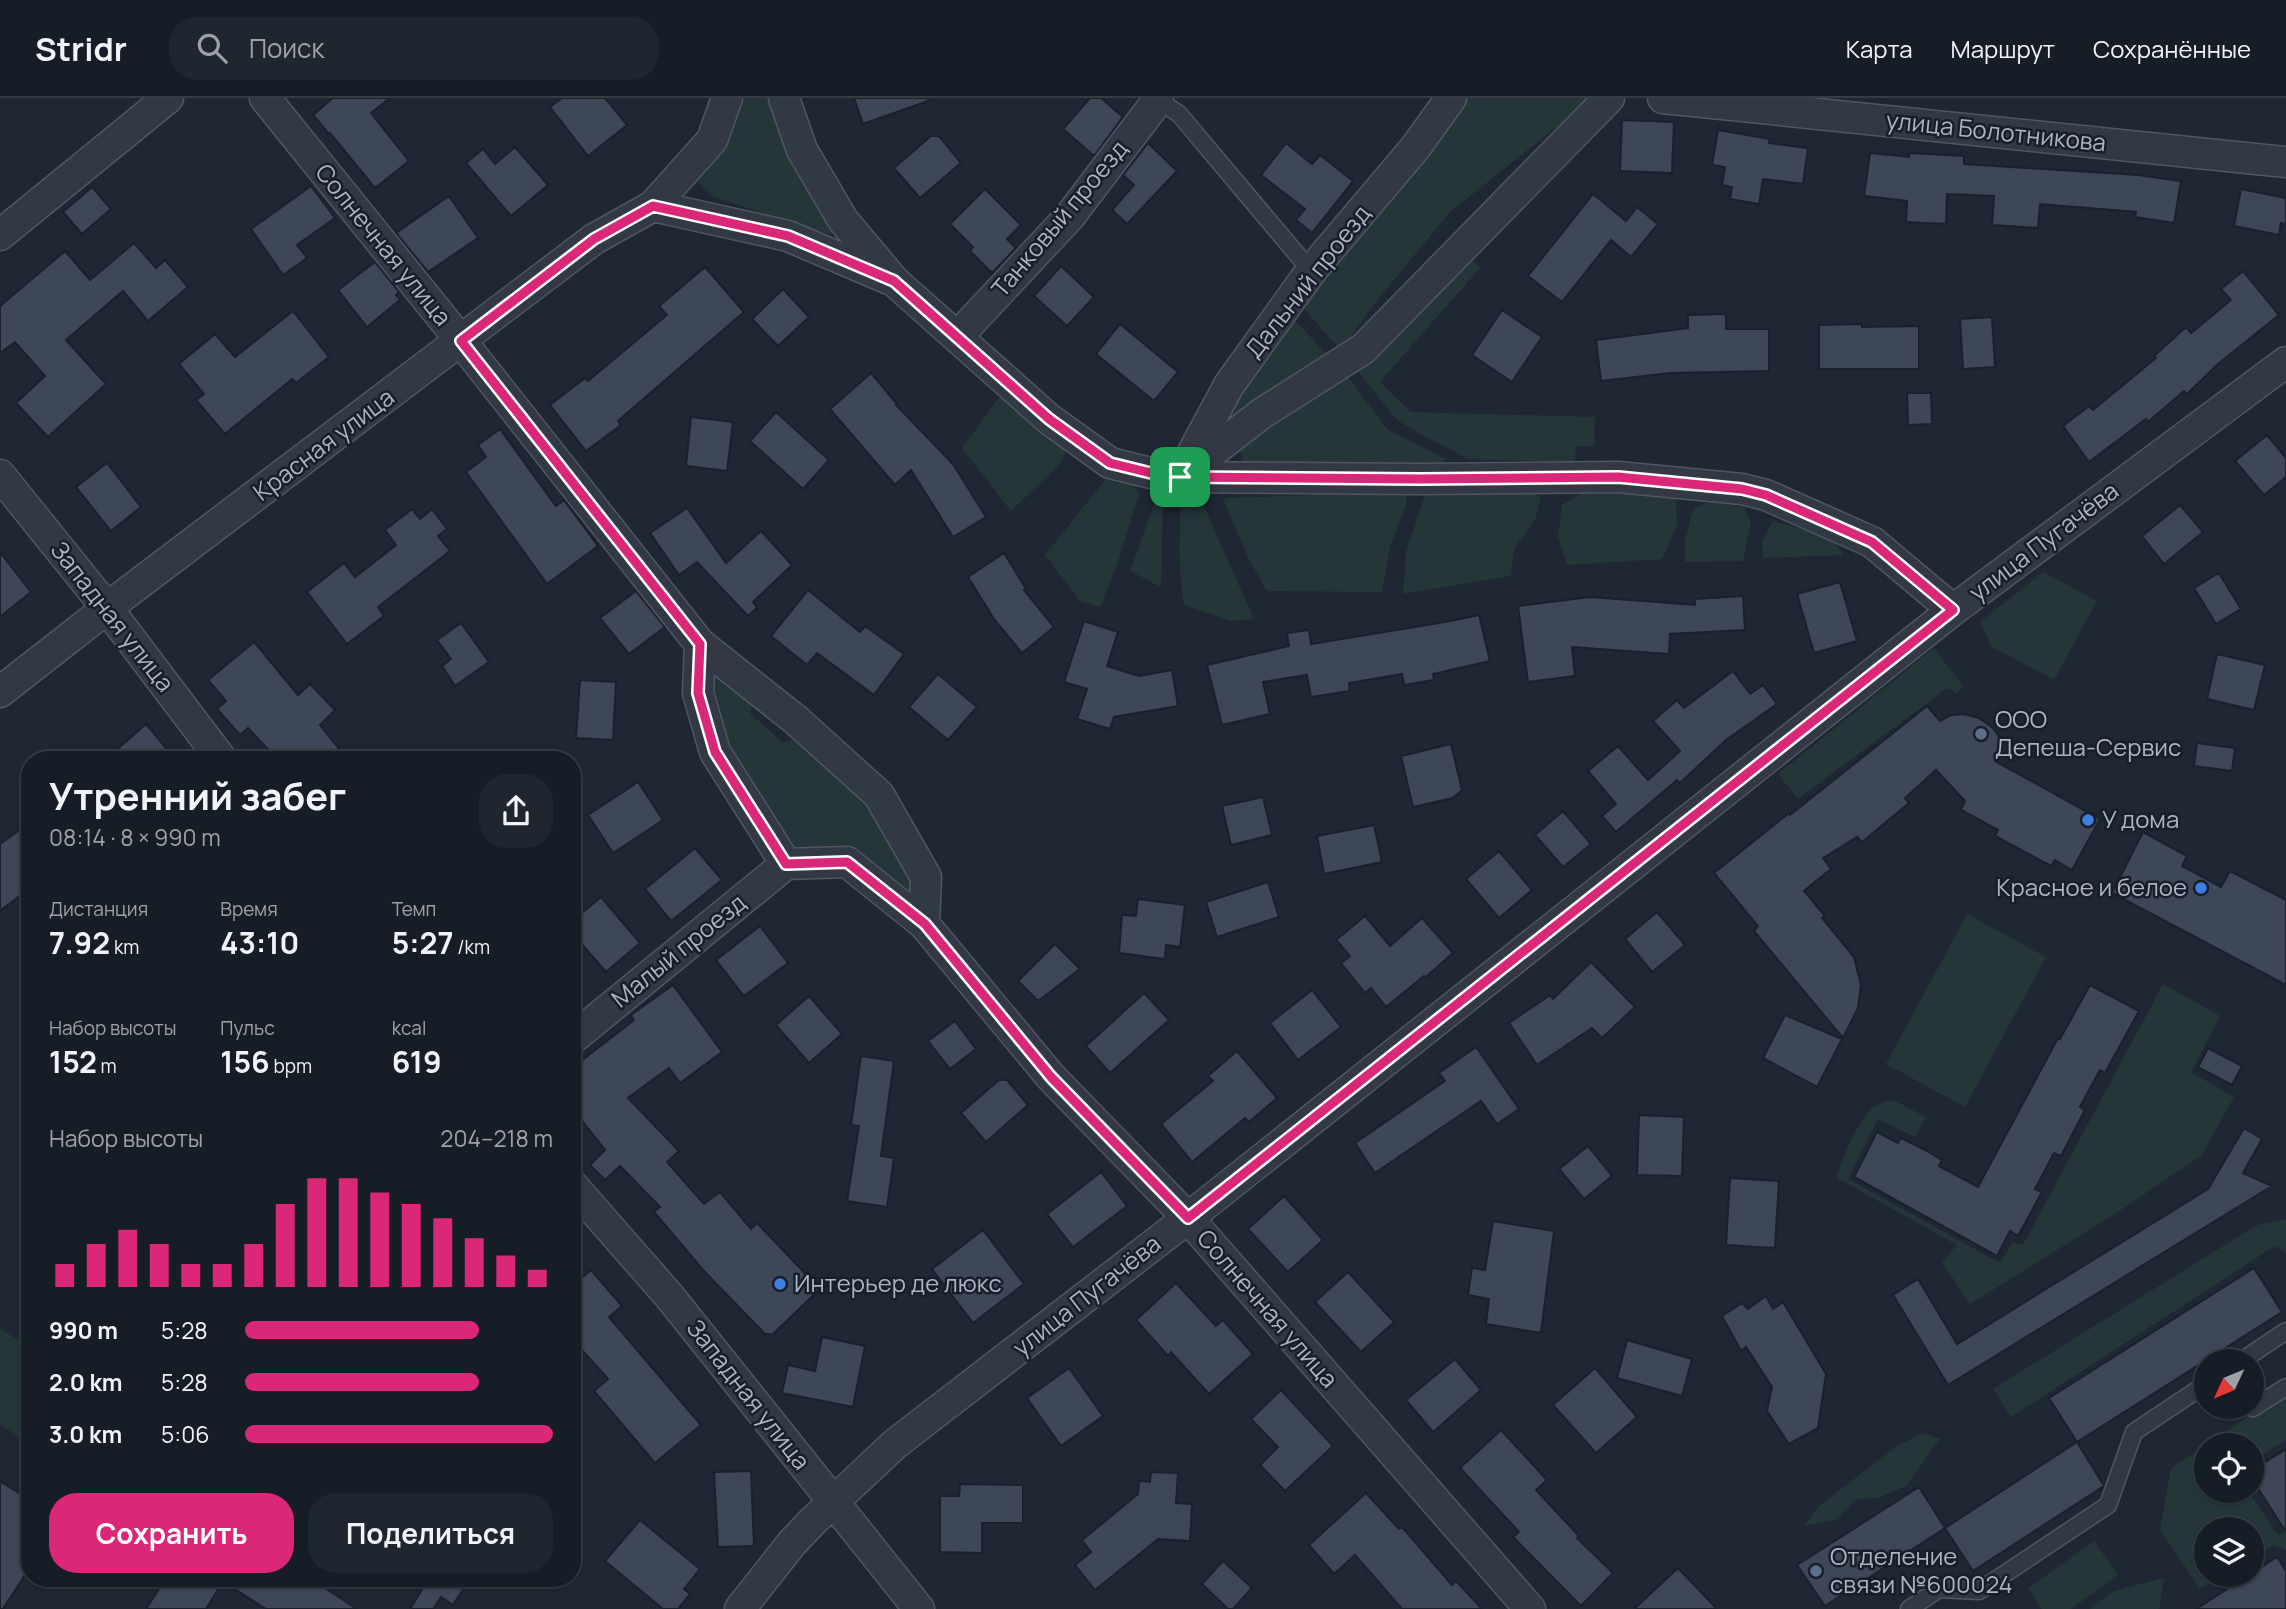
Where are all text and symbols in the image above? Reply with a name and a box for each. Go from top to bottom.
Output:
search box [169,17,659,80]
text: Stridr [35,26,127,71]
icon: search [193,29,231,67]
text: Поиск [249,30,324,66]
text: Карта [1846,32,1913,65]
text: Маршрут [1951,32,2055,65]
text: Сохранённые [2093,32,2251,65]
street label: улица Болотникова [1885,103,2108,158]
street label: Танковый проезд [983,133,1134,304]
street label: Солнечная улица [308,156,460,332]
street label: Дальний проезд [1237,198,1377,364]
street label: Красная улица [246,380,400,508]
pin [1150,447,1210,507]
icon: arrive [1161,458,1199,496]
street label: улица Пугачёва [1962,474,2125,608]
street label: Западная улица [44,534,182,698]
place label: ООО Депеша-Сервис [1995,702,2181,763]
marker: ООО Депеша-Сервис [1973,726,1989,742]
text: Утренний забег [49,769,346,821]
button: share [479,774,553,848]
place label: У дома [2102,802,2179,835]
marker: У дома [2080,812,2096,828]
text: 08:14 · 8 × 990 m [49,821,221,853]
place label: Красное и белое [1996,870,2187,903]
marker: Красное и белое [2193,880,2209,896]
street label: Малый проезд [604,885,752,1014]
text: Дистанция [49,896,148,922]
text: Время [220,896,278,922]
text: Темп [392,896,436,922]
text: 7.92 [49,922,110,963]
text: 43:10 [220,922,299,963]
text: 5:27 [392,922,453,963]
text: km [110,934,139,960]
text: /km [453,934,490,960]
text: Набор высоты [49,1015,176,1041]
text: Пульс [220,1015,275,1041]
text: kcal [392,1015,426,1041]
text: 152 [49,1041,97,1082]
text: 156 [220,1041,270,1082]
text: 619 [392,1041,442,1082]
text: m [97,1053,117,1079]
text: bpm [270,1053,312,1079]
text: Набор высоты [49,1122,203,1154]
text: 204–218 m [440,1122,553,1154]
street label: Солнечная улица [1190,1222,1346,1394]
street label: улица Пугачёва [1005,1227,1167,1363]
place label: Интерьер де люкс [794,1266,1002,1299]
marker: Интерьер де люкс [772,1276,788,1292]
street label: Западная улица [680,1312,818,1476]
text: 990 m [49,1314,118,1346]
text: 5:28 [161,1314,208,1346]
north arrow [2194,1349,2264,1419]
map controls [2194,1349,2264,1587]
text: 2.0 km [49,1366,122,1398]
text: 5:28 [161,1366,208,1398]
text: 3.0 km [49,1418,122,1450]
text: 5:06 [161,1418,209,1450]
button: locate [2194,1433,2264,1503]
button: Сохранить [49,1493,294,1573]
button: Поделиться [308,1493,553,1573]
button: layers [2194,1517,2264,1587]
place label: Отделение связи №600024 [1830,1539,2013,1600]
marker: Отделение связи №600024 [1808,1563,1824,1579]

